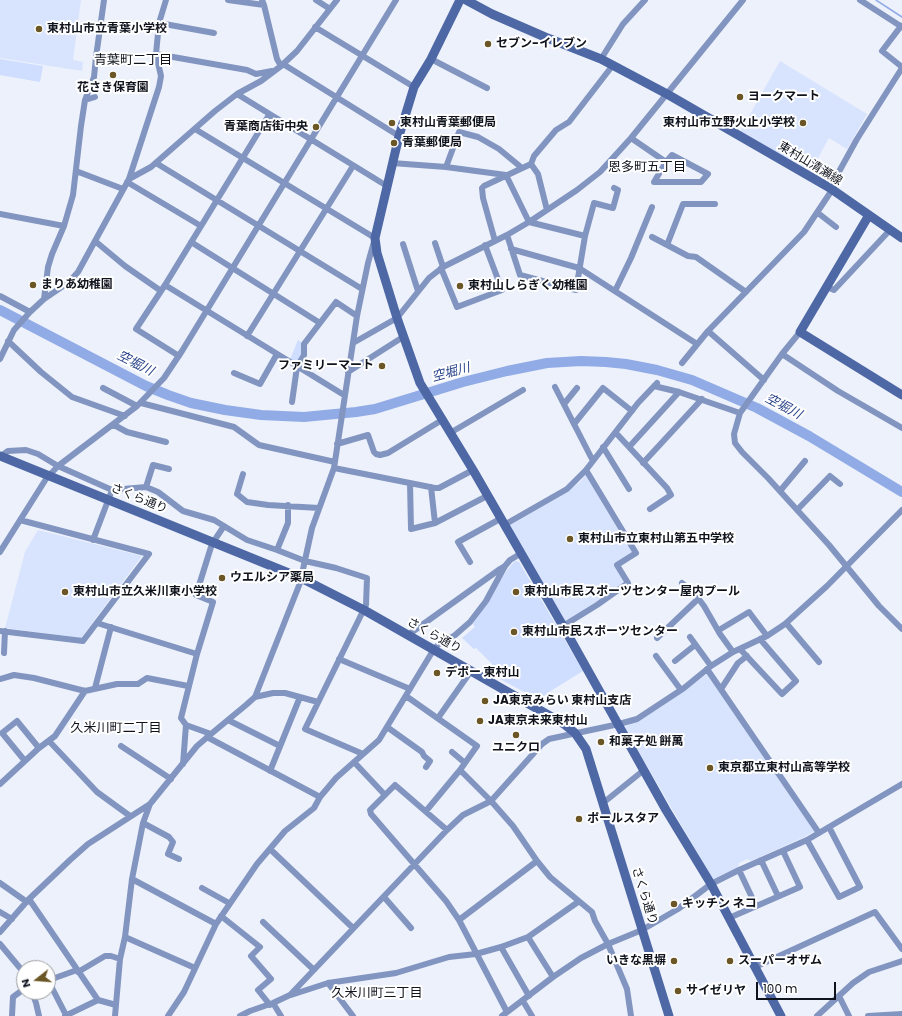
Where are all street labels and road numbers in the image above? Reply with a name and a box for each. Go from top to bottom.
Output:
street label: 東村山清瀬線 [775,139,845,189]
street label: さくら通り [108,481,170,517]
street label: さくら通り [404,615,464,657]
street label: さくら通り [628,865,660,927]

